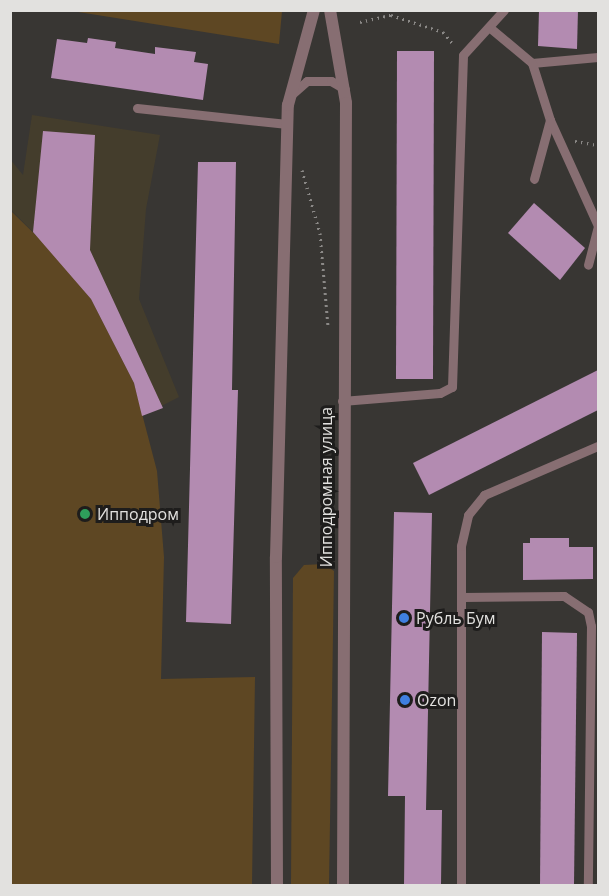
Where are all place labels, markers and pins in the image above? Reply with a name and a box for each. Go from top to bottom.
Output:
place label: Ипподром [97,504,179,524]
marker: Ипподром [78,507,92,521]
place label: Рубль Бум [416,608,495,628]
marker: Рубль Бум [397,611,411,625]
place label: Ozon [417,690,456,710]
marker: Ozon [398,693,412,707]

